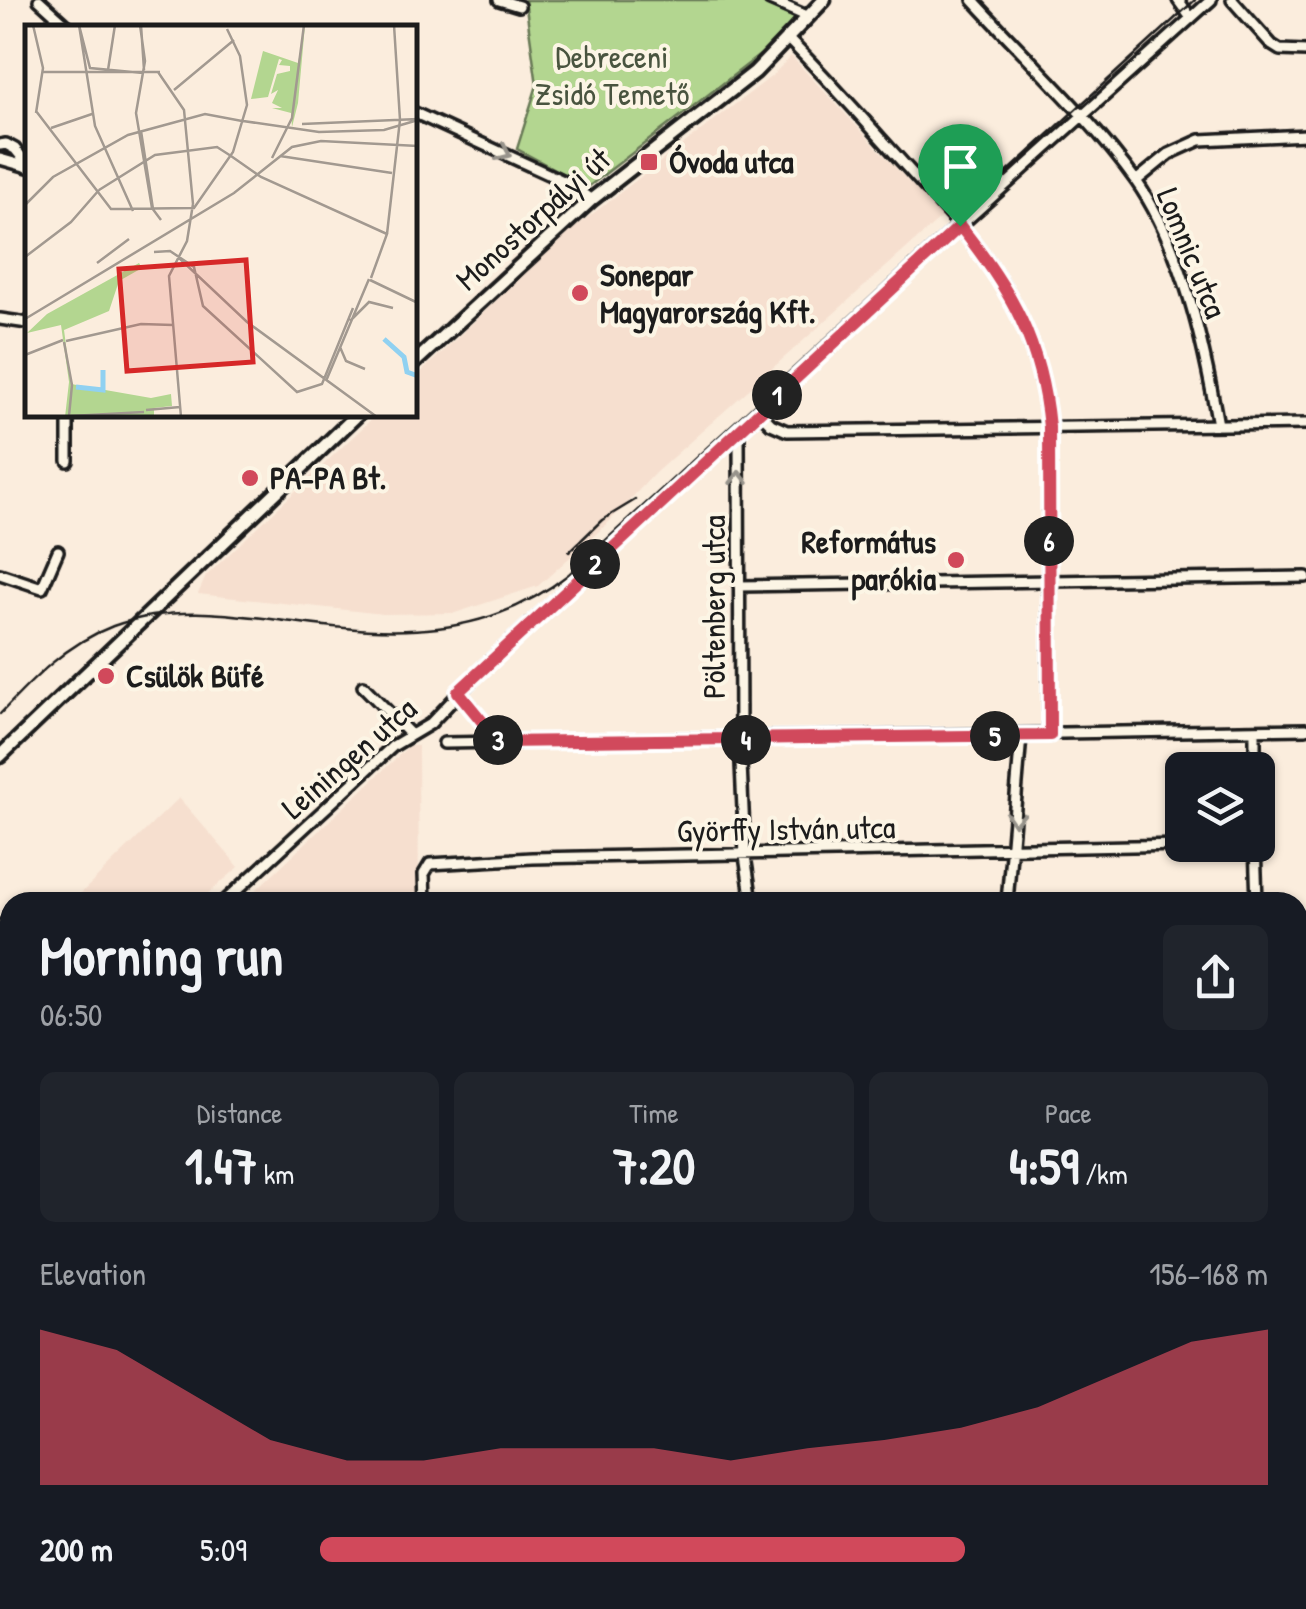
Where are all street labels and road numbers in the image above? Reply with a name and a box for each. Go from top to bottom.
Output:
street label: Monostorpályi út [446,137,620,300]
street label: Lomnic utca [1147,181,1238,324]
street label: Pöltenberg utca [692,515,735,699]
street label: Leiningen utca [272,687,425,828]
street label: Györffy István utca [676,805,896,852]

